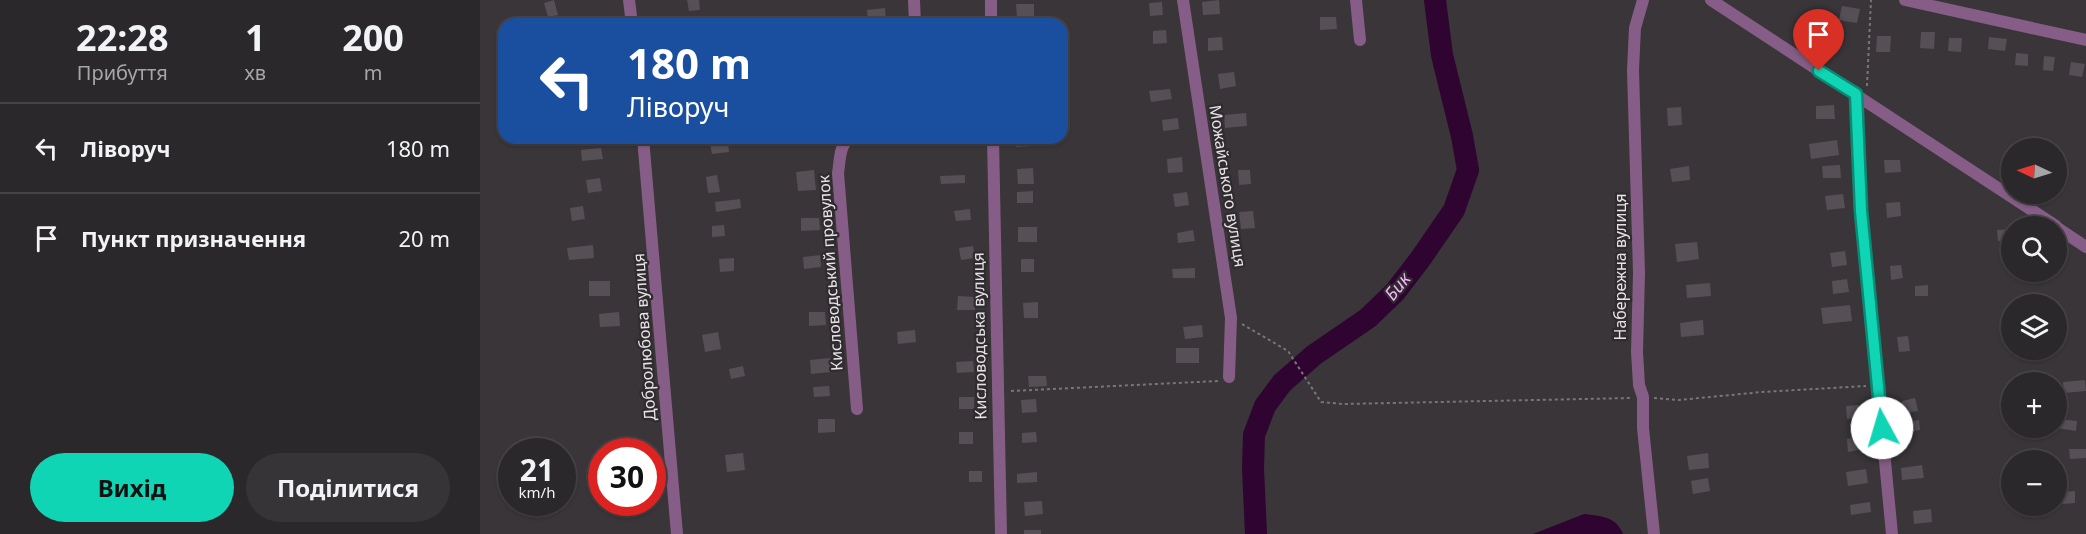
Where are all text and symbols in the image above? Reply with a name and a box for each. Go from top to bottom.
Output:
pin [1793,9,1844,71]
text: 22:28 [76,13,169,62]
text: 1 [245,13,266,62]
text: 200 [342,13,404,62]
icon: arrive [1802,18,1835,51]
text: 180 m [627,34,751,91]
icon: left [528,42,606,120]
text: Прибуття [77,59,168,86]
text: хв [245,59,266,86]
text: m [364,59,382,86]
text: Ліворуч [627,88,729,125]
street label: Можайського вулиця [1204,103,1252,269]
icon: left [30,132,63,165]
text: Ліворуч [81,133,171,163]
text: 180 m [386,133,450,163]
north arrow [2001,138,2067,204]
map controls [2001,138,2067,516]
street label: Кисловодський провулок [812,174,848,372]
street label: Набережна вулиця [1609,194,1631,340]
button: search [2001,216,2067,282]
icon: arrive [30,222,63,255]
text: Пункт призначення [81,223,306,253]
text: 20 m [399,223,450,253]
street label: Кисловодська вулиця [967,252,991,420]
street label: Добролюбова вулиця [627,253,661,421]
water label: Бик [1378,266,1416,305]
button: layers [2001,294,2067,360]
button: + [2001,372,2067,438]
position arrow [1850,396,1914,460]
speed limit sign: 30 [588,438,666,516]
text: 21 [520,449,554,490]
button: − [2001,450,2067,516]
button: Вихід [30,453,234,522]
button: Поділитися [246,453,450,522]
text: km/h [519,482,555,502]

